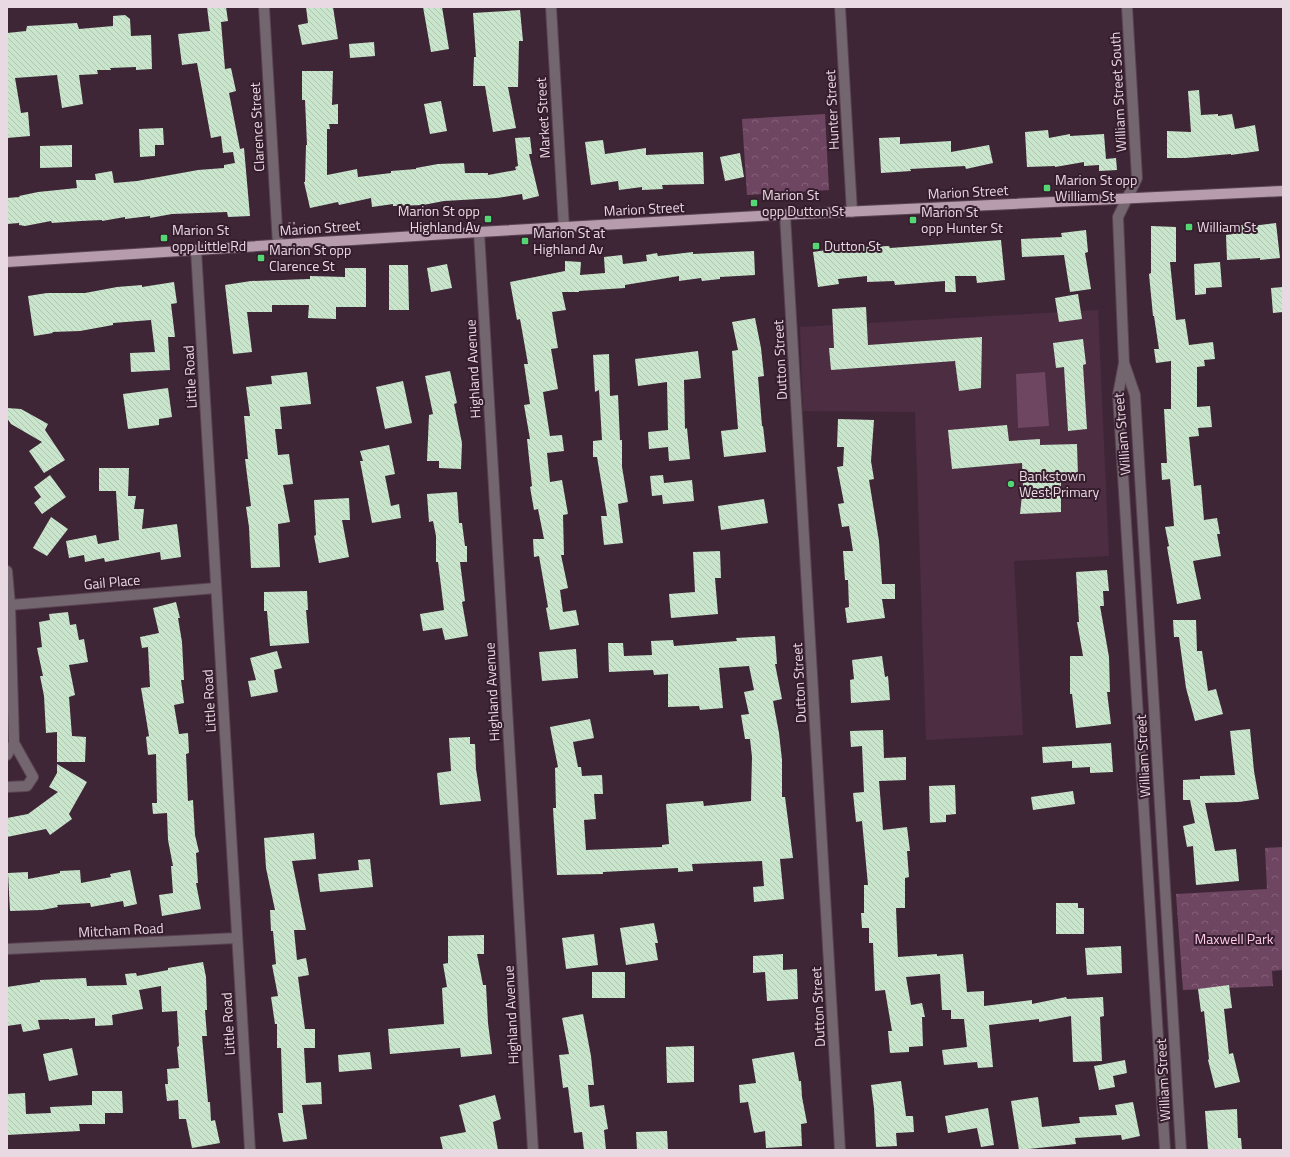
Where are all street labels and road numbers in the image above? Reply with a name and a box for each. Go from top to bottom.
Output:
street label: William Street South [1104,31,1131,153]
street label: Hunter Street [819,69,844,151]
street label: Market Street [530,77,555,159]
street label: Clarence Street [244,82,269,172]
street label: Marion Street [927,179,1009,204]
street label: Marion Street [603,196,685,221]
street label: Marion Street [279,214,361,241]
street label: Highland Avenue [459,319,486,419]
street label: Dutton Street [767,319,792,401]
street label: Little Road [177,345,202,409]
street label: William Street [1107,392,1136,476]
street label: Gail Place [83,569,141,594]
street label: Highland Avenue [478,642,505,742]
street label: Dutton Street [786,642,811,724]
street label: Little Road [196,669,221,733]
street label: William Street [1130,714,1155,798]
street label: Mitcham Road [78,917,164,942]
street label: Highland Avenue [497,965,524,1065]
street label: Dutton Street [805,966,830,1048]
street label: Little Road [215,992,240,1056]
street label: William Street [1150,1038,1175,1122]

